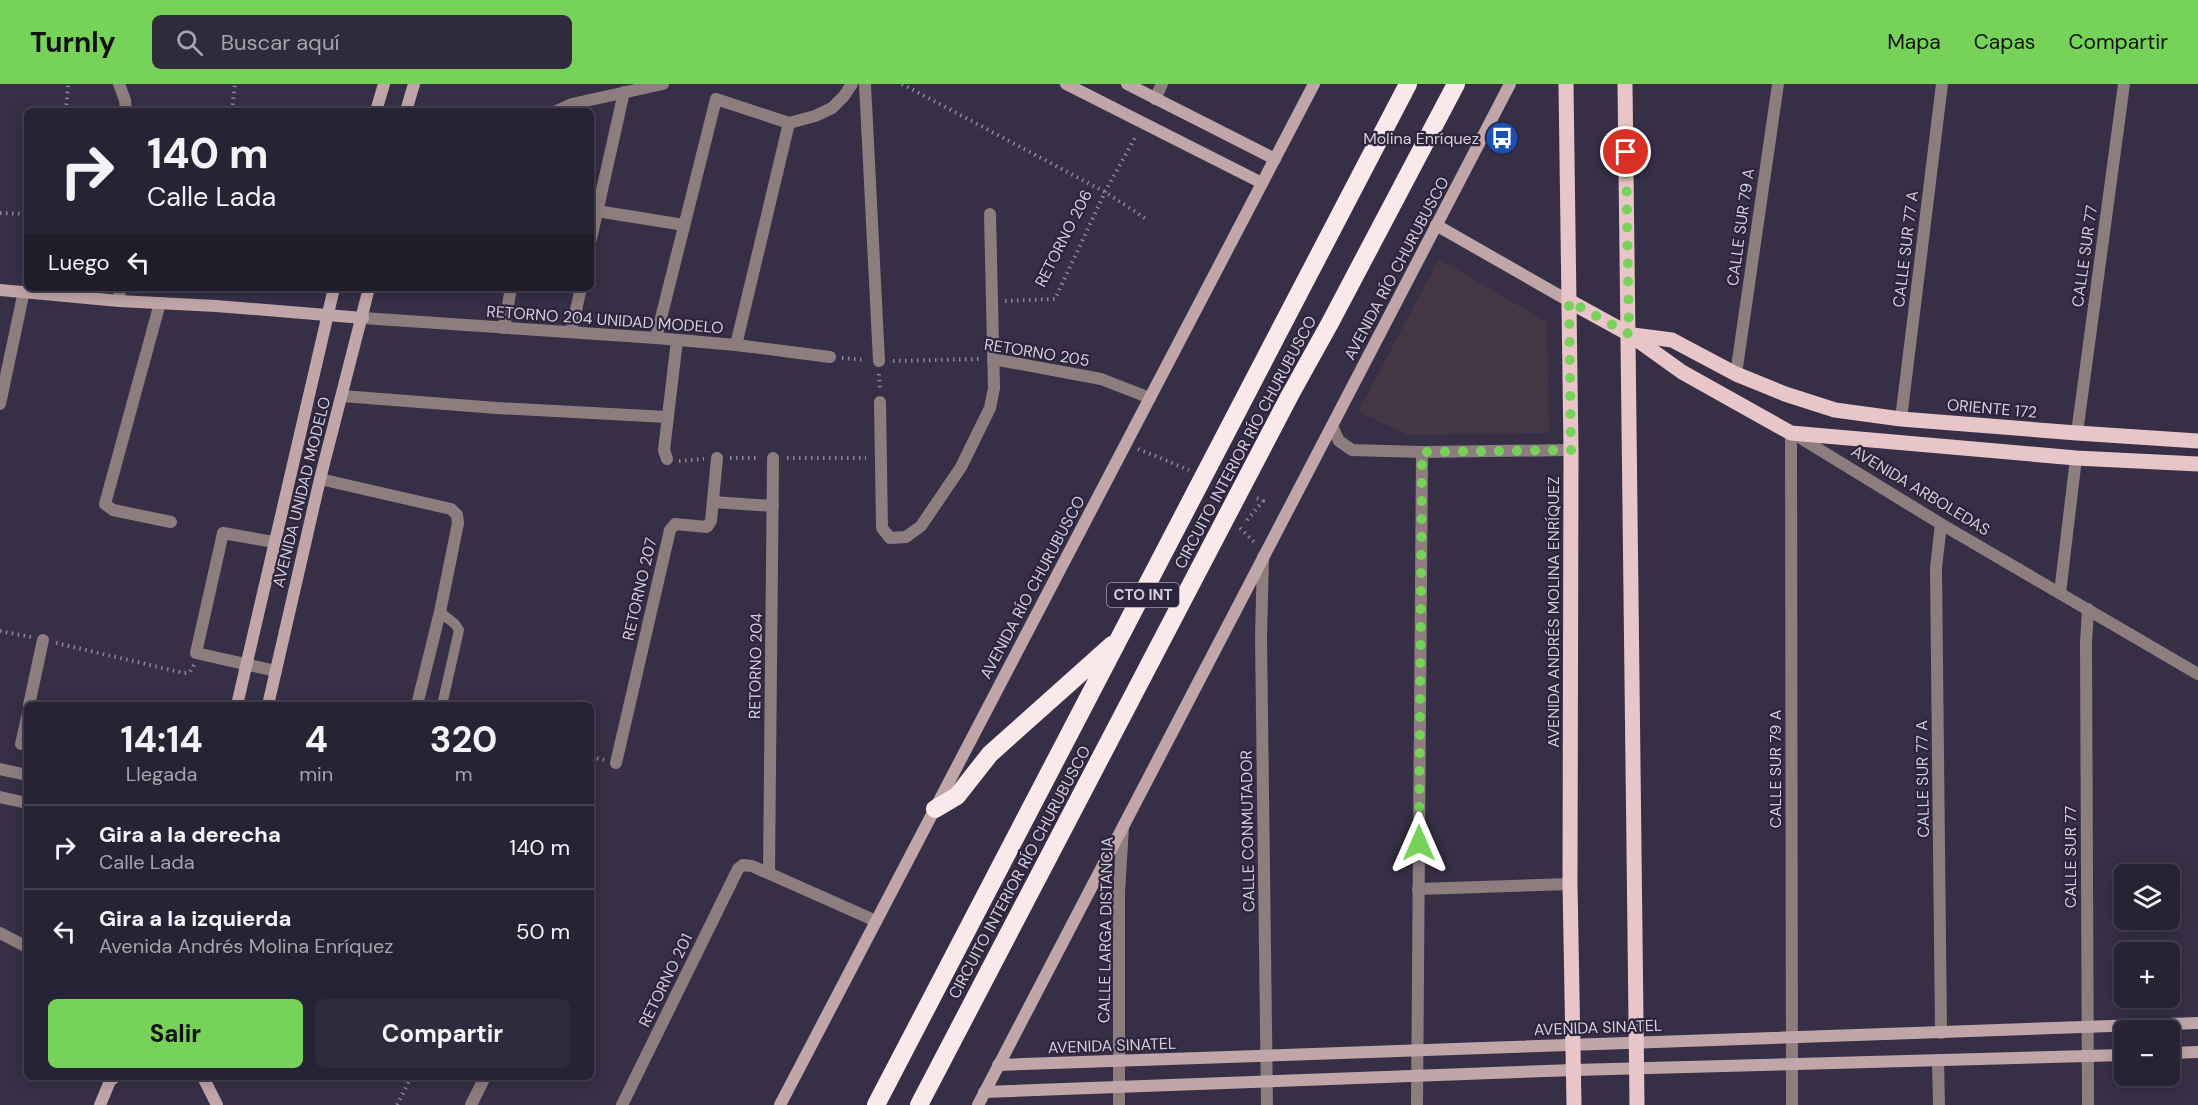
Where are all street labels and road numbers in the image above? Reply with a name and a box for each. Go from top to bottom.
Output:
street label: CALLE SUR 79 A [1722,167,1759,287]
street label: AVENIDA RÍO CHURUBUSCO [1339,173,1454,364]
street label: RETORNO 206 [1030,186,1097,290]
street label: CALLE SUR 77 A [1888,189,1923,309]
street label: CALLE SUR 77 [2067,204,2102,308]
street label: RETORNO 204 UNIDAD MODELO [486,301,724,338]
street label: CIRCUITO INTERIOR RÍO CHURUBUSCO [1170,312,1321,572]
street label: RETORNO 205 [983,334,1091,371]
street label: ORIENTE 172 [1946,394,2038,423]
street label: AVENIDA UNIDAD MODELO [268,395,335,590]
street label: AVENIDA ARBOLEDAS [1847,441,1994,540]
street label: AVENIDA ANDRÉS MOLINA ENRÍQUEZ [1543,476,1564,748]
street label: AVENIDA RÍO CHURUBUSCO [975,492,1090,683]
street label: RETORNO 207 [617,536,662,643]
road number: CTO INT [1107,583,1179,607]
street label: RETORNO 204 [744,612,767,719]
street label: CALLE SUR 79 A [1765,709,1786,828]
street label: CALLE SUR 77 A [1911,720,1934,838]
street label: CIRCUITO INTERIOR RÍO CHURUBUSCO [944,742,1095,1002]
street label: CALLE CONMUTADOR [1236,750,1259,912]
street label: CALLE SUR 77 [2060,806,2081,908]
street label: CALLE LARGA DISTANCIA [1093,836,1118,1023]
street label: RETORNO 201 [634,930,697,1030]
street label: AVENIDA SINATEL [1533,1015,1663,1040]
street label: AVENIDA SINATEL [1047,1033,1177,1058]

